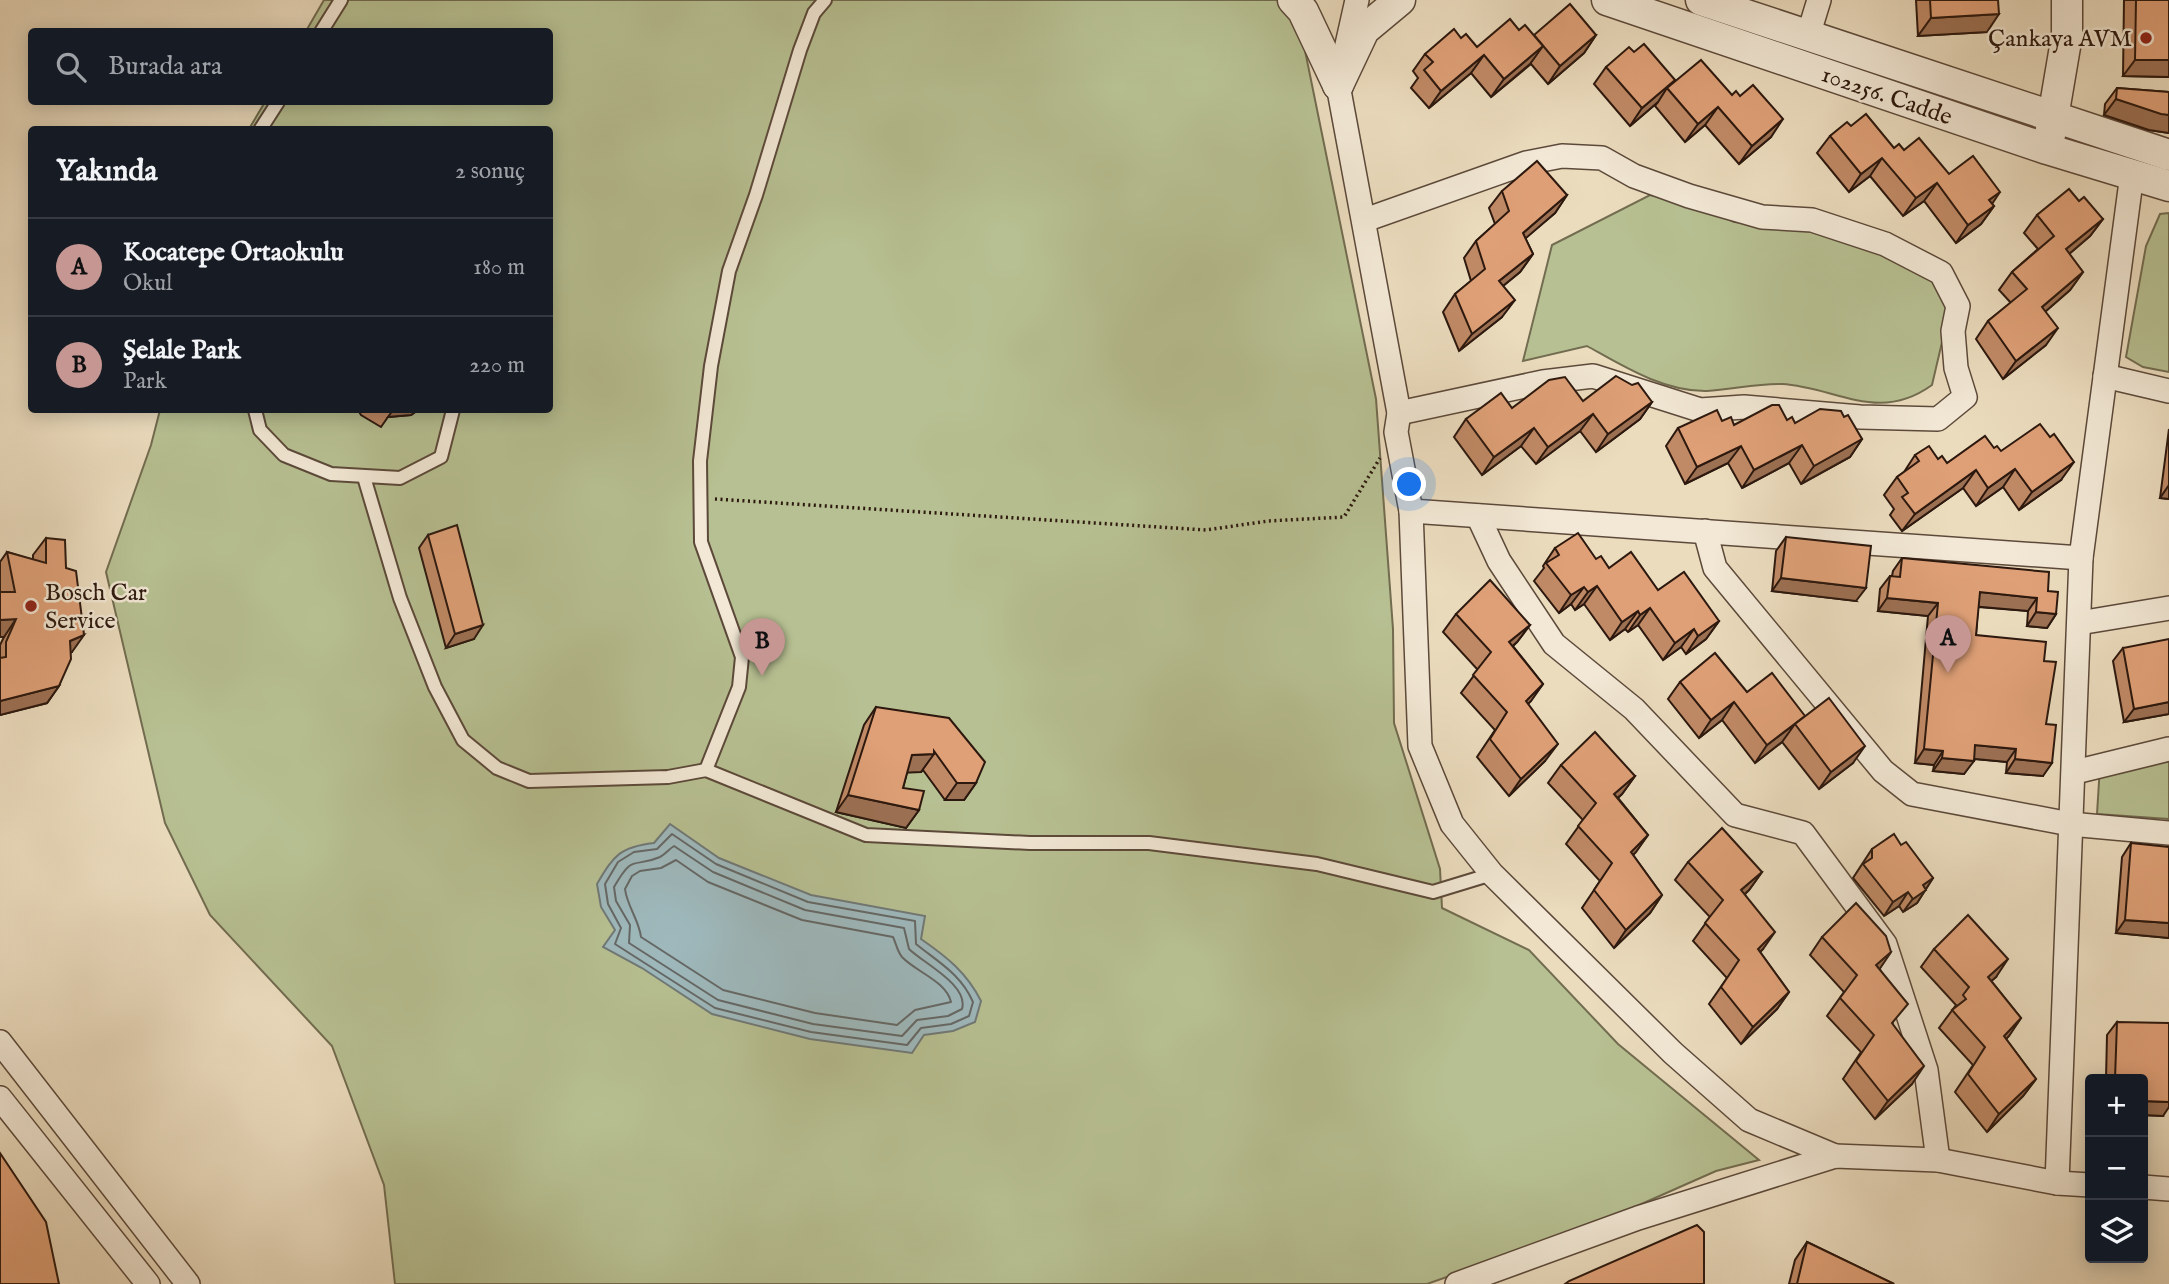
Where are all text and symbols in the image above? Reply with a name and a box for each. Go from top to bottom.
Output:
place label: Çankaya AVM [1988,24,2132,55]
search box [28,28,553,105]
marker: Çankaya AVM [2138,30,2154,46]
icon: search [52,48,90,86]
text: Burada ara [108,50,222,83]
street label: 102256. Cadde [1817,60,1956,133]
text: Yakında [56,153,158,191]
text: 2 sonuç [455,157,525,186]
text: Kocatepe Ortaokulu [123,236,344,269]
text: A [71,253,87,282]
text: 180 m [473,253,525,282]
text: Okul [123,269,173,298]
text: Şelale Park [123,334,241,367]
text: B [71,351,87,380]
text: 220 m [469,351,525,380]
text: Park [123,367,167,396]
your location [1392,467,1426,501]
place label: Bosch Car Service [45,578,147,637]
marker: Bosch Car Service [23,598,39,614]
pin: A [1925,615,1971,673]
pin: B [739,618,785,676]
map controls [2085,1074,2148,1263]
button: + [2085,1074,2148,1137]
button: − [2085,1137,2148,1200]
button: layers [2085,1200,2148,1263]

